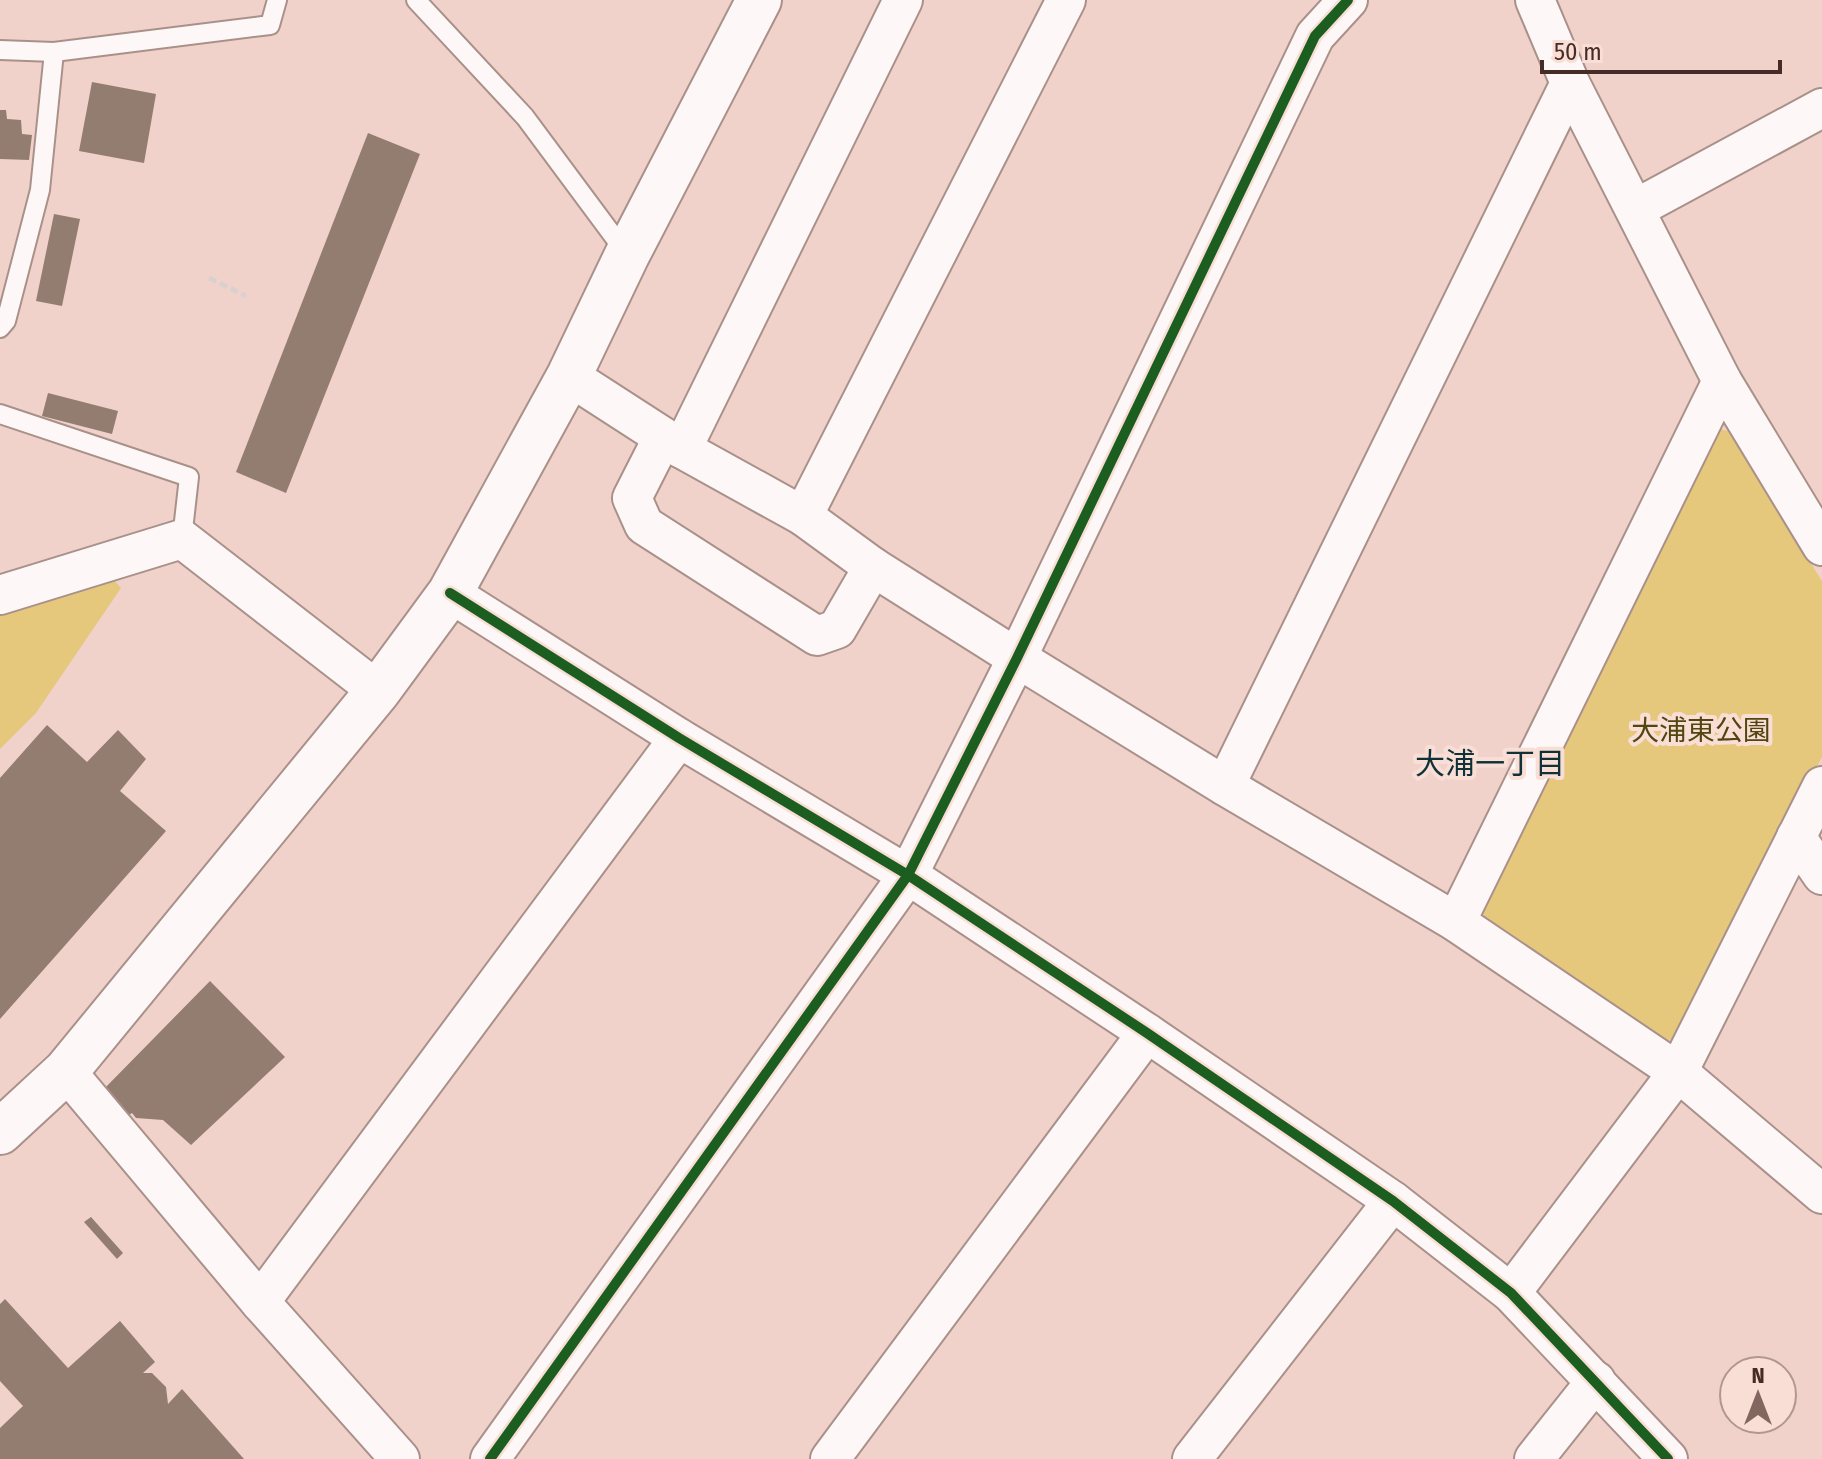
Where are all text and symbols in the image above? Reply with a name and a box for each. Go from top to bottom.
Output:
scale bar [1542,24,1780,74]
text: 50 m [1554,38,1602,66]
park label: 大浦東公園 [1631,714,1771,747]
district label: 大浦一丁目 [1415,746,1565,782]
north arrow [1718,1355,1798,1435]
text: N [1751,1362,1765,1389]

